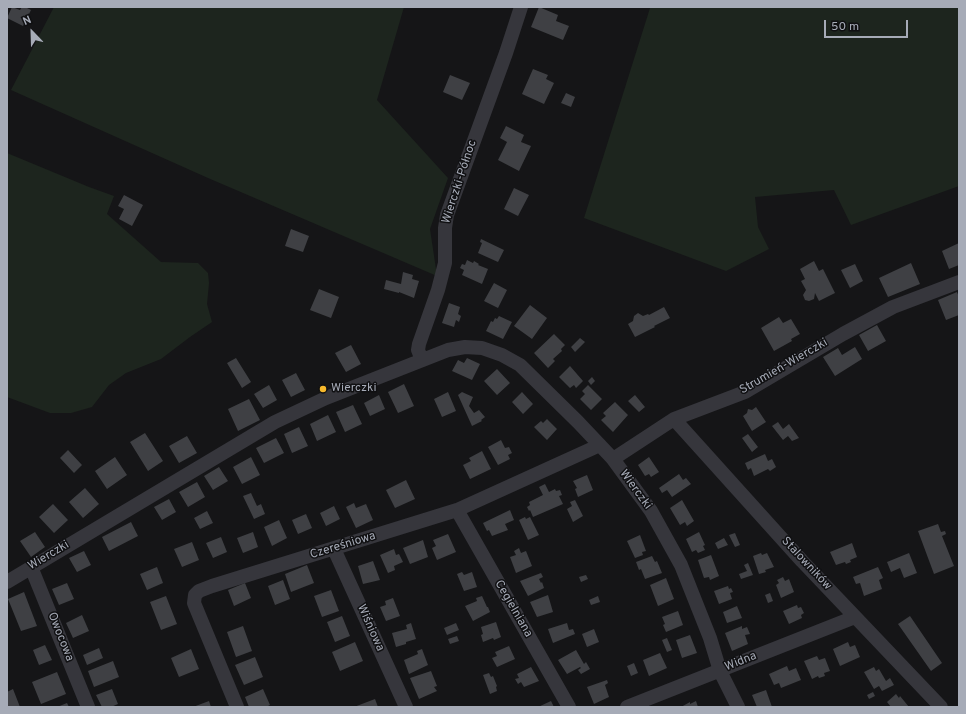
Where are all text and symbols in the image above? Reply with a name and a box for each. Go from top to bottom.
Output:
north arrow [12,12,52,52]
scale bar [826,12,910,38]
text: N [21,13,34,29]
text: 50 m [831,19,859,35]
street label: Wierczki-Północ [440,138,480,226]
street label: Strumień-Wierczki [738,336,830,398]
place label: Wierczki [331,382,376,396]
marker: Wierczki [318,384,328,394]
street label: Wierczki [616,467,654,513]
street label: Czereśniowa [308,529,378,563]
street label: Stalowników [778,535,834,593]
street label: Wierczki [26,538,72,574]
street label: Cegielniana [491,578,535,640]
street label: Wiśniowa [353,602,387,654]
street label: Owocowa [44,610,76,664]
street label: Widna [723,649,759,675]

